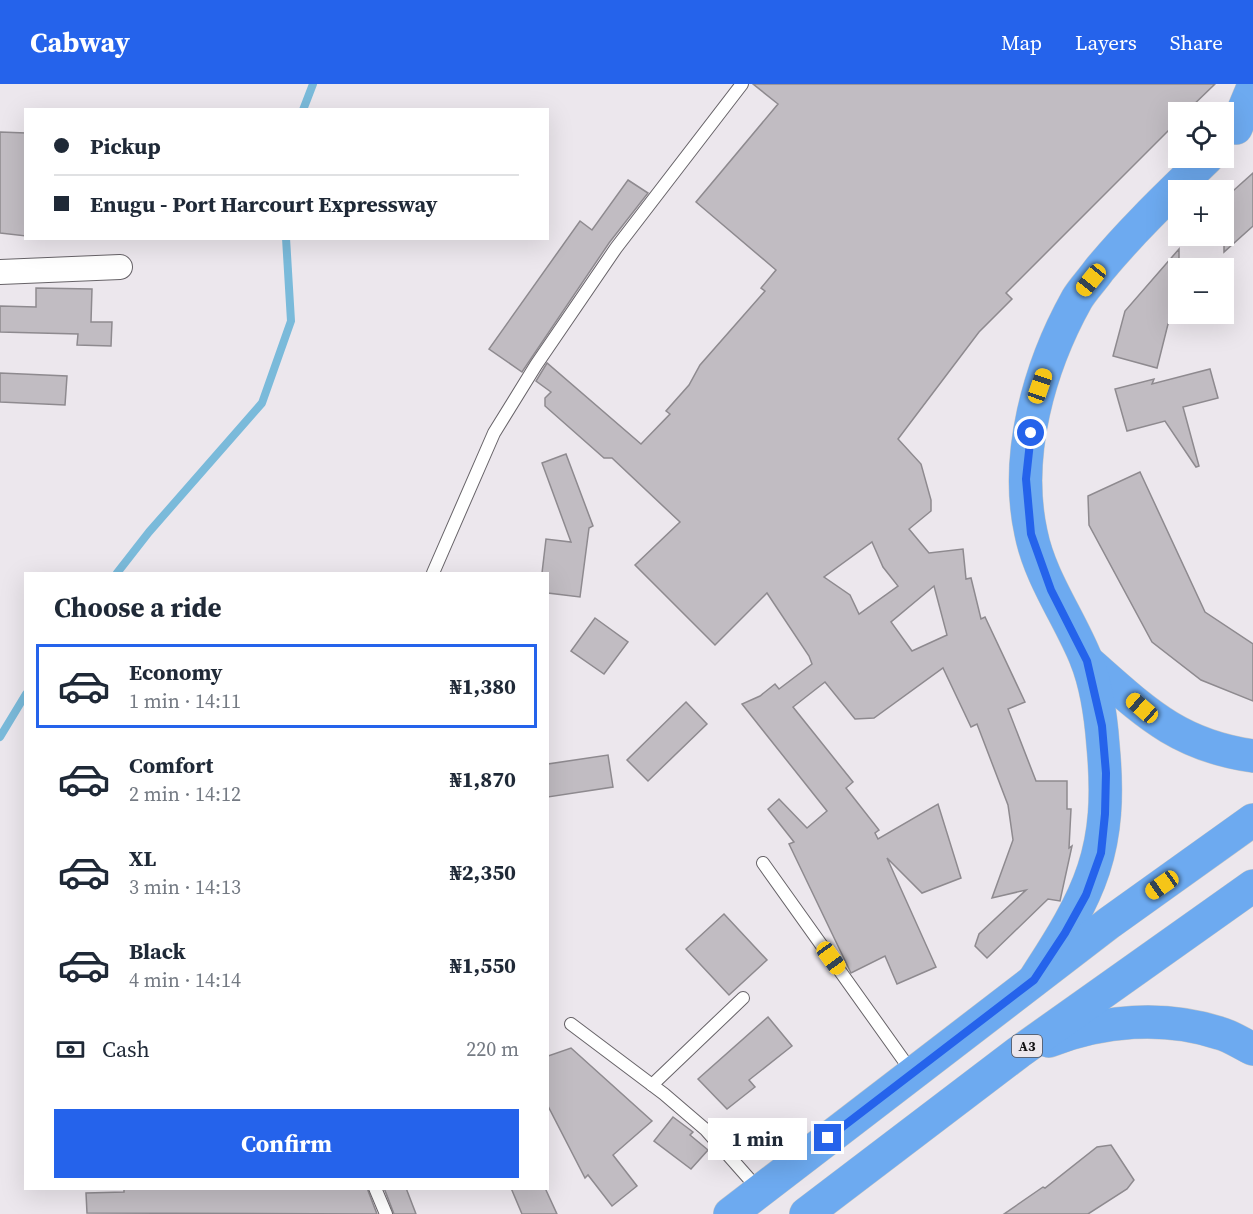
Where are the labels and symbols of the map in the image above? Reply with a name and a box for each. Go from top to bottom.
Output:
car [1073,260,1109,300]
car [1026,366,1054,406]
route start [1017,419,1044,446]
car [1123,689,1161,727]
car [1142,867,1182,903]
car [813,938,849,978]
road number: A3 [1012,1035,1042,1057]
callout: 1 min [708,1117,807,1159]
route end [814,1124,841,1151]

